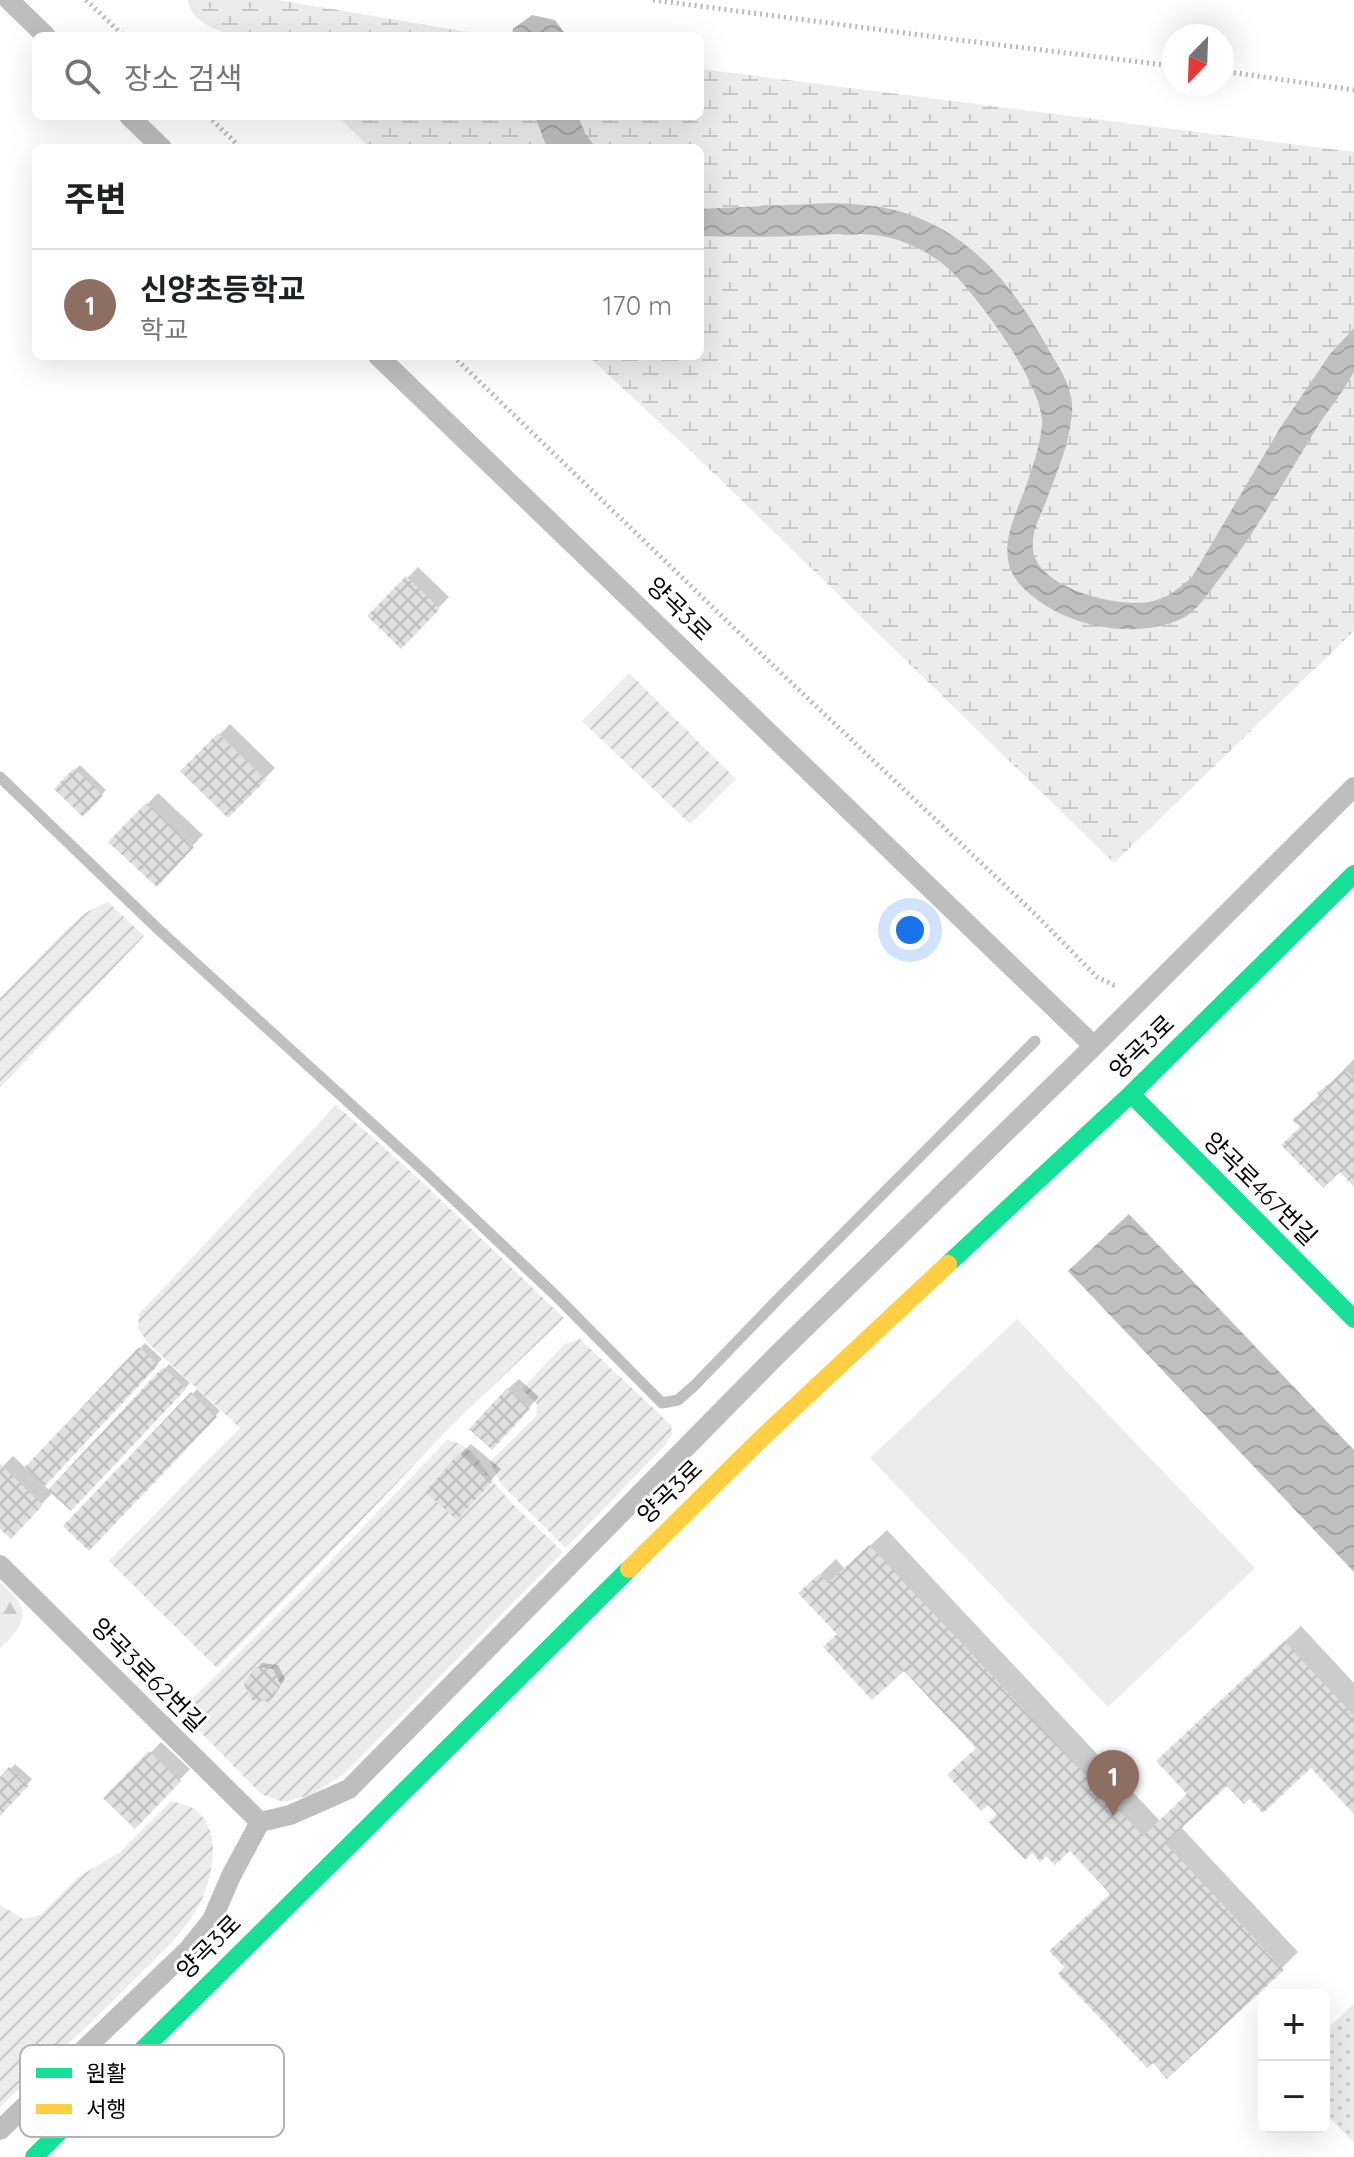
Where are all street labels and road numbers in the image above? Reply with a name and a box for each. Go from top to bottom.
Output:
street label: 양곡3로 [641,570,718,646]
street label: 양곡3로 [1103,1008,1180,1084]
street label: 양곡로467번길 [1198,1125,1324,1251]
street label: 양곡3로 [631,1453,708,1529]
street label: 양곡3로62번길 [85,1611,212,1738]
street label: 양곡3로 [170,1908,247,1985]

